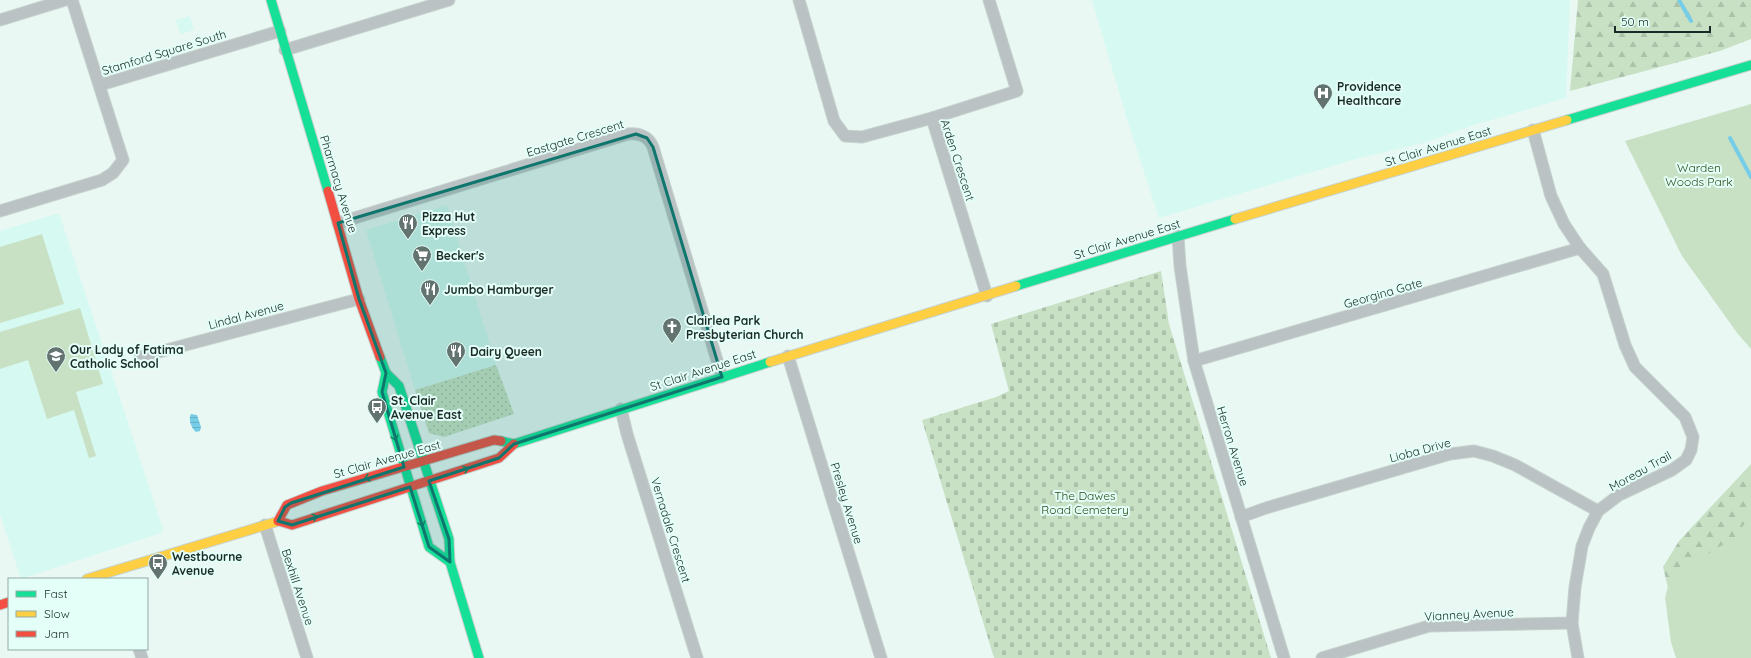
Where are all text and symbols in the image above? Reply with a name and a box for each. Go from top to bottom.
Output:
scale bar [1615,8,1710,34]
text: 50 m [1621,14,1649,29]
street label: Stamford Square South [100,26,228,78]
place label: Providence Healthcare [1337,79,1401,108]
hospital icon: Providence Healthcare [1312,82,1334,110]
street label: Eastgate Crescent [524,116,626,160]
street label: Arden Crescent [938,117,978,203]
street label: St Clair Avenue East [1383,123,1493,169]
street label: Pharmacy Avenue [317,133,361,235]
park label: Warden Woods Park [1665,160,1733,189]
place label: Pizza Hut Express [422,209,475,238]
restaurant icon: Pizza Hut Express [397,212,419,240]
street label: St Clair Avenue East [1072,216,1182,262]
supermarket icon: Becker's [411,244,433,272]
place label: Becker's [436,248,485,263]
street label: Georgina Gate [1342,275,1424,311]
restaurant icon: Jumbo Hamburger [419,278,441,306]
place label: Jumbo Hamburger [444,282,554,297]
street label: Lindal Avenue [207,298,286,332]
place label: Clairlea Park Presbyterian Church [686,313,803,342]
church icon: Clairlea Park Presbyterian Church [661,316,683,344]
restaurant icon: Dairy Queen [445,340,467,368]
place label: Our Lady of Fatima Catholic School [70,342,183,371]
place label: Dairy Queen [470,344,542,359]
school or university icon: Our Lady of Fatima Catholic School [45,345,67,373]
street label: St Clair Avenue East [648,346,758,394]
place label: St. Clair Avenue East [391,393,462,422]
bus stop icon: St. Clair Avenue East [366,396,388,424]
street label: Herron Avenue [1214,404,1252,488]
one-way arrow [390,434,399,441]
street label: Lioba Drive [1388,435,1453,465]
street label: St Clair Avenue East [332,437,442,481]
street label: Moreau Trail [1606,448,1674,494]
street label: Presley Avenue [827,460,867,546]
one-way arrow [463,465,470,474]
one-way arrow [363,473,370,482]
street label: Vernadale Crescent [648,476,694,584]
park label: The Dawes Road Cemetery [1041,488,1129,517]
one-way arrow [311,513,318,522]
one-way arrow [417,521,426,528]
street label: Bexhill Avenue [279,547,317,627]
place label: Westbourne Avenue [172,549,242,578]
bus stop icon: Westbourne Avenue [147,552,169,580]
legend [8,578,148,650]
text: Fast [44,586,68,601]
street label: Vianney Avenue [1424,604,1514,624]
text: Slow [44,606,70,621]
text: Jam [44,626,69,641]

